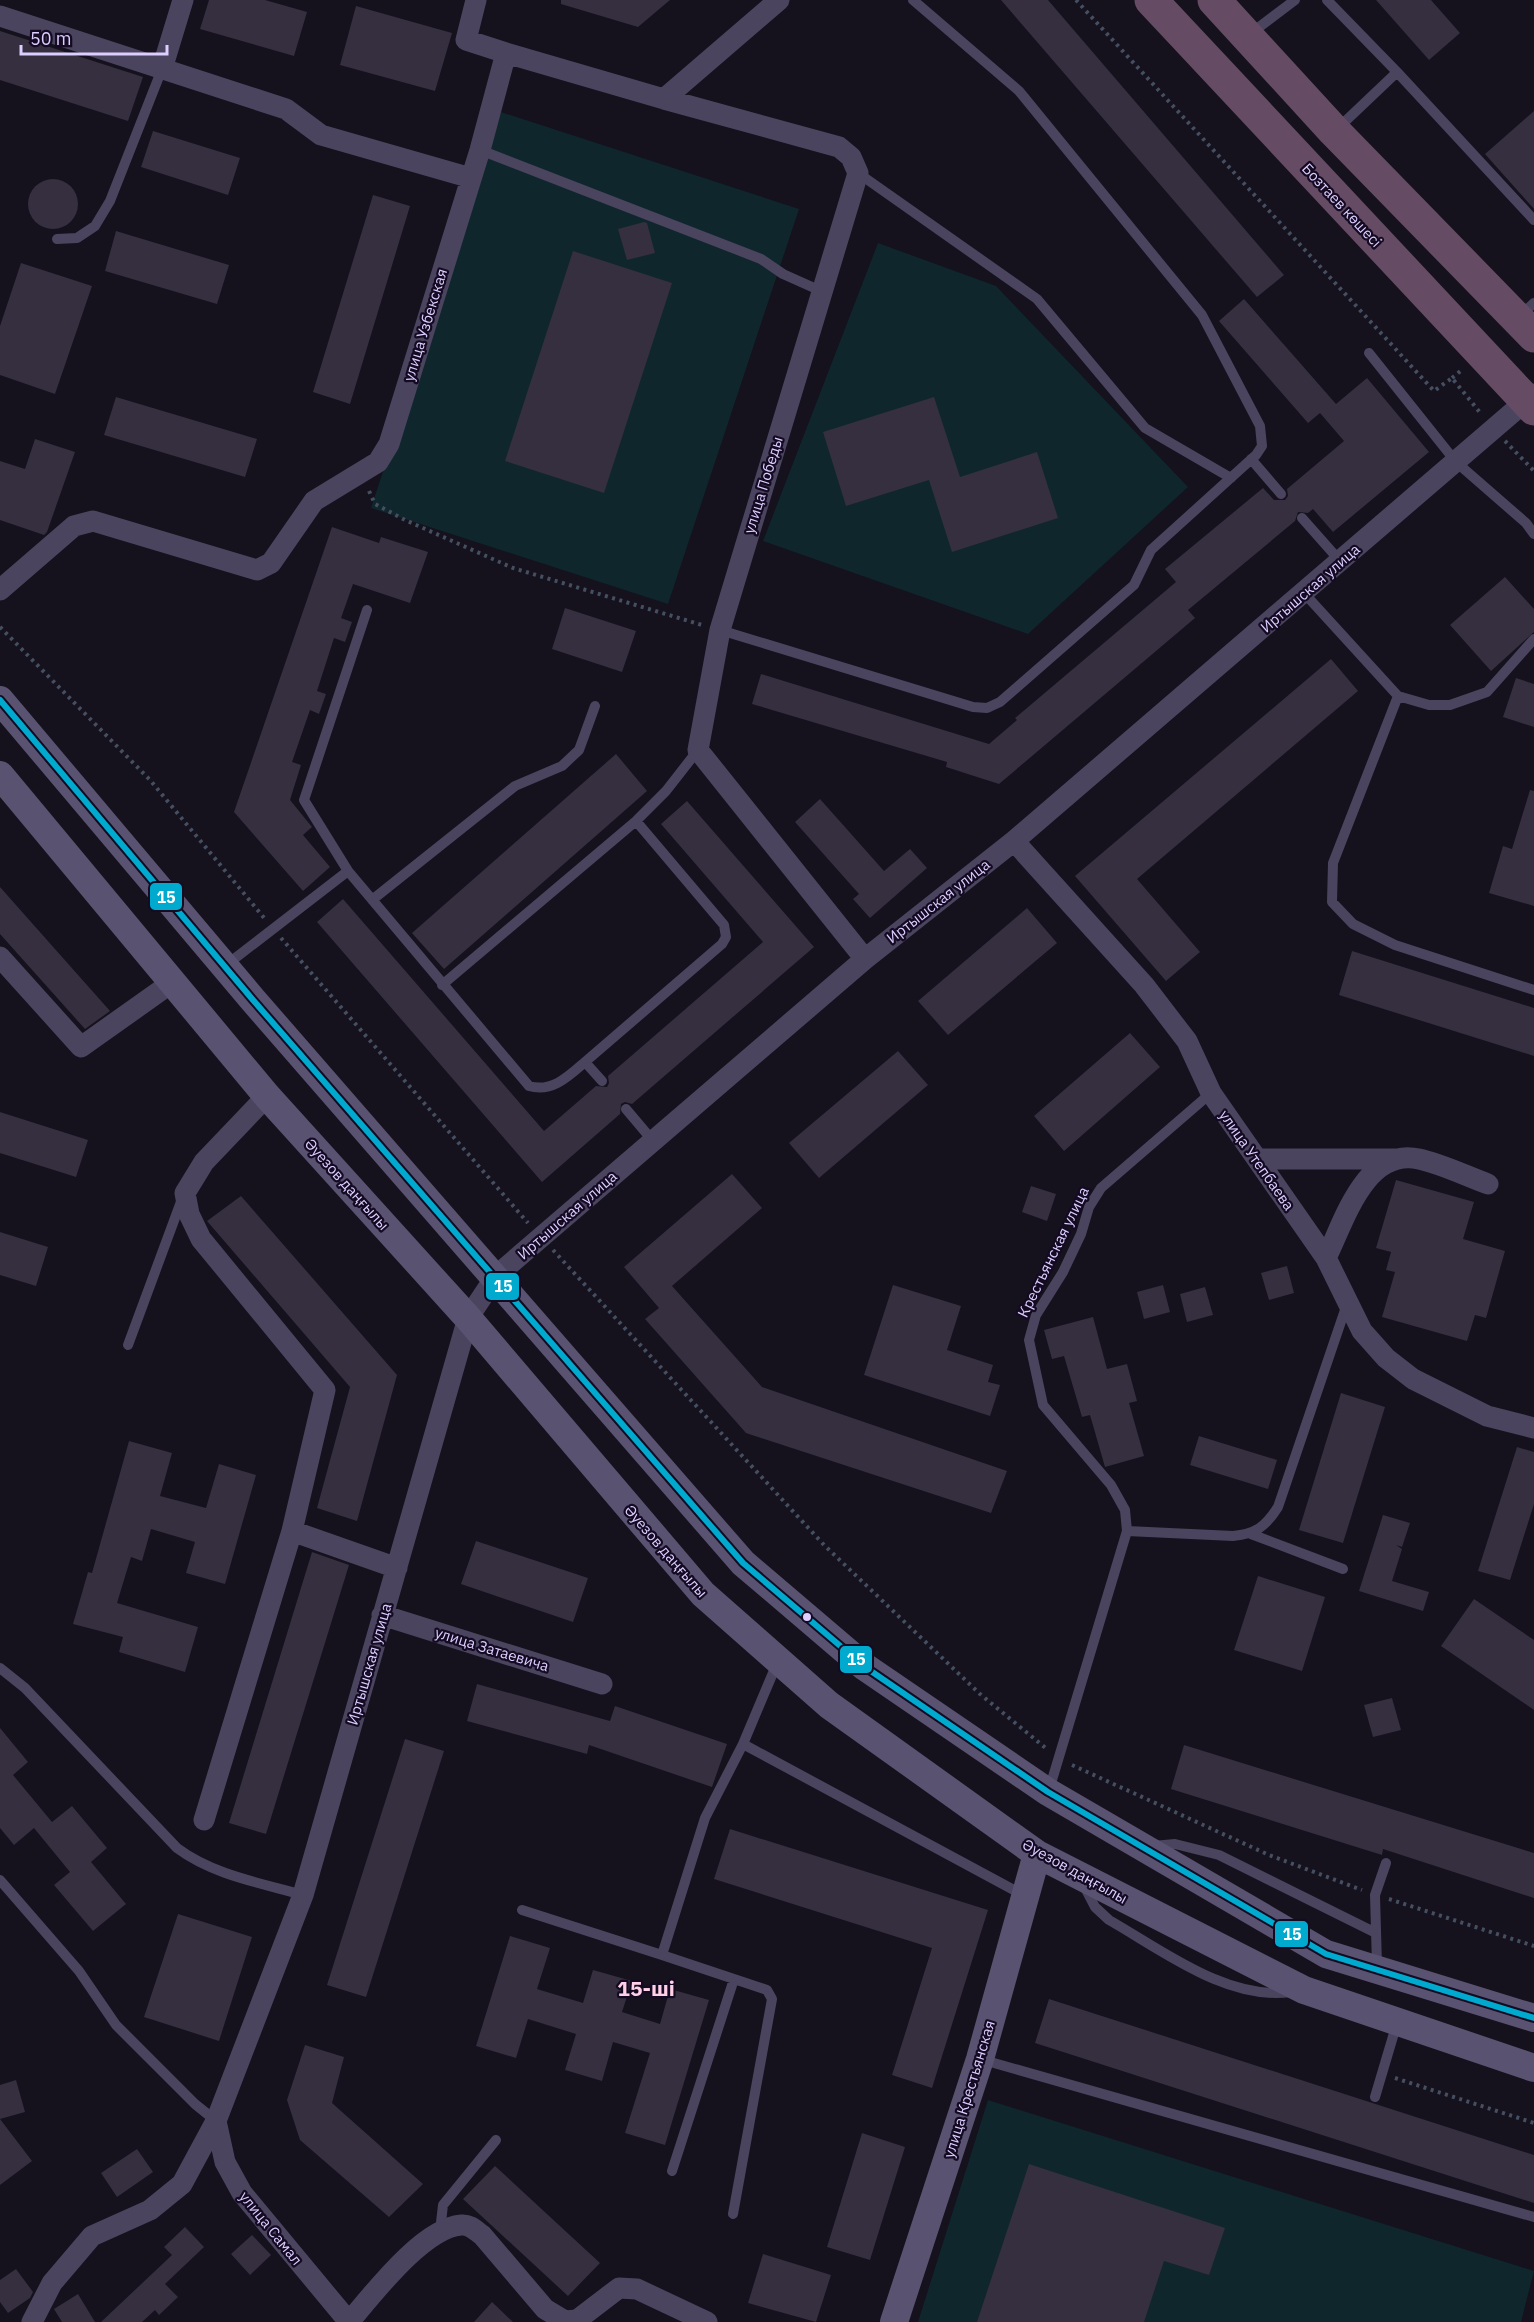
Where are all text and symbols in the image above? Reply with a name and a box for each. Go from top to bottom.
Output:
scale bar [21,18,166,56]
text: 50 m [30,27,72,50]
street label: Бозтаев көшесі [1298,159,1386,251]
street label: улица Узбекская [399,266,451,384]
street label: улица Победы [739,434,787,536]
street label: Иртышская улица [1256,540,1364,636]
street label: Иртышская улица [883,855,993,947]
line badge: 15 [149,882,183,911]
text: 15 [156,887,176,907]
street label: улица Утепбаева [1215,1106,1299,1214]
street label: Әуезов даңғылы [301,1134,393,1234]
street label: Иртышская улица [513,1167,621,1263]
street label: Крестьянская улица [1013,1184,1093,1320]
line badge: 15 [485,1272,520,1301]
text: 15 [493,1276,513,1296]
street label: Әуезов даңғылы [620,1501,712,1601]
street label: Иртышская улица [343,1601,395,1727]
unlabelled marker [801,1611,813,1623]
street label: улица Затаевича [433,1623,551,1675]
line badge: 15 [839,1645,873,1674]
text: 15 [846,1649,866,1669]
street label: Әуезов даңғылы [1019,1834,1131,1908]
line badge: 15 [1274,1920,1309,1948]
text: 15 [1282,1924,1302,1944]
district label: 15-ші [617,1974,675,2002]
street label: улица Крестьянская [939,2018,999,2160]
street label: улица Самал [235,2187,307,2269]

